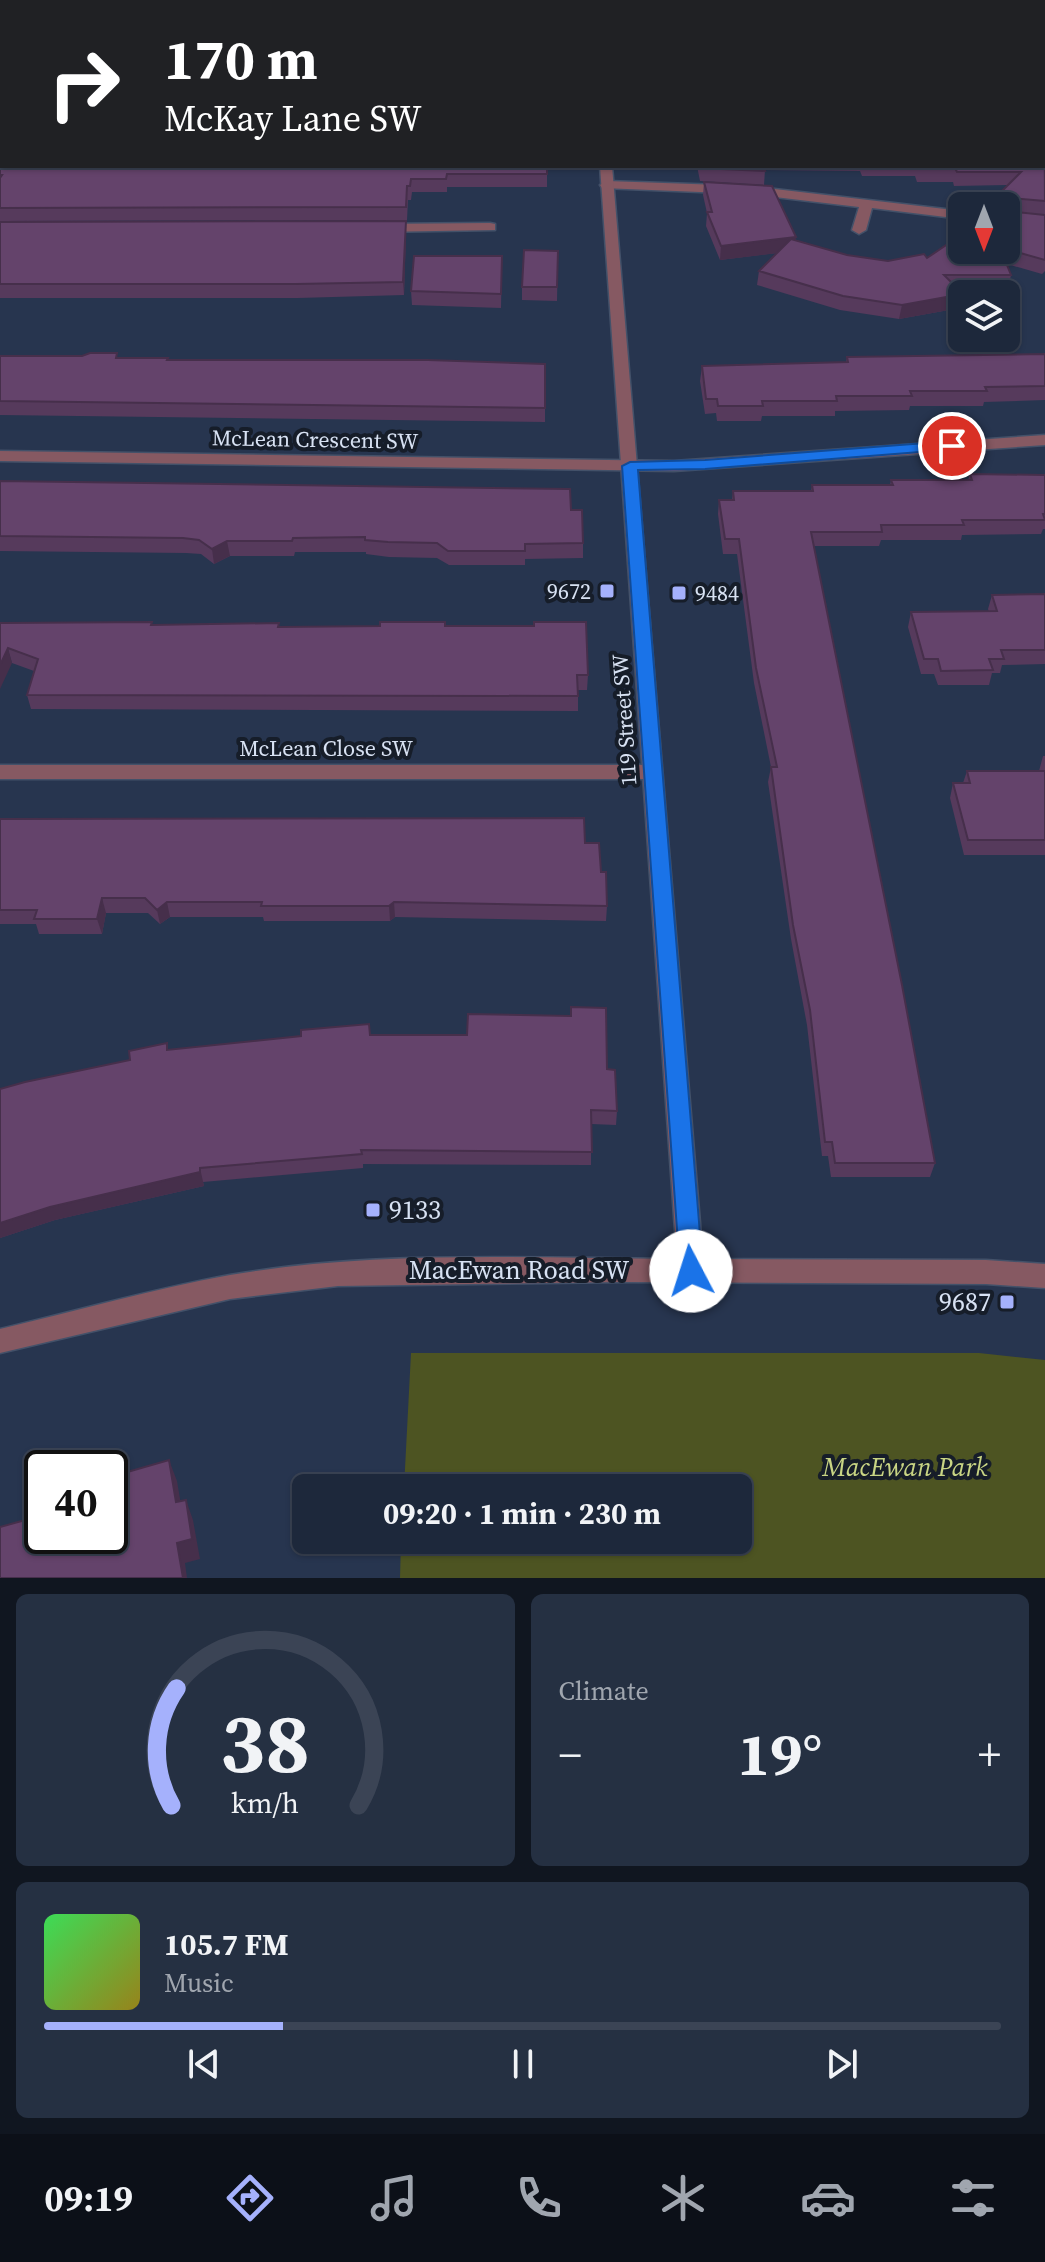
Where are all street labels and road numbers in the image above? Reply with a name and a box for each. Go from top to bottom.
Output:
street label: McLean Crescent SW [211,422,419,456]
street label: 119 Street SW [604,653,644,787]
street label: McLean Close SW [239,733,413,763]
street label: MacEwan Road SW [409,1252,629,1288]

